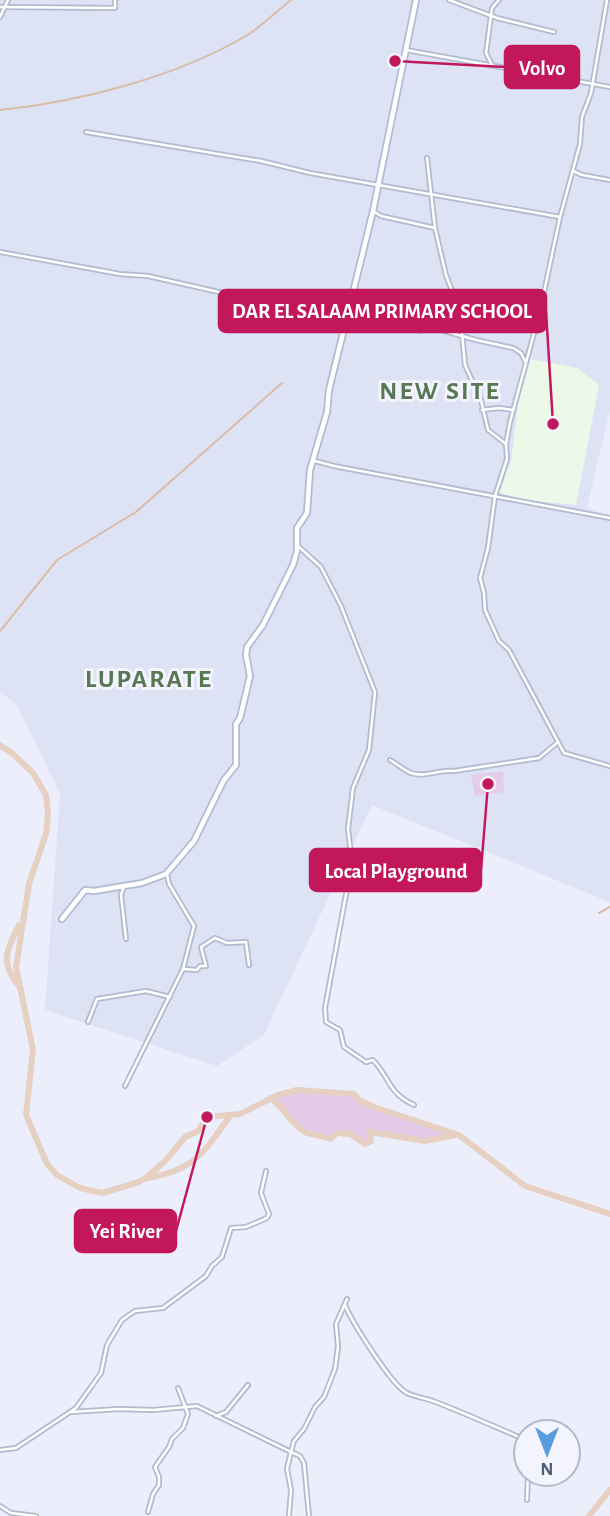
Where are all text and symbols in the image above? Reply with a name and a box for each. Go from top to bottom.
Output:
callout: Volvo [505,46,579,88]
text: Volvo [519,58,565,79]
callout: DAR EL SALAAM PRIMARY SCHOOL [219,290,546,332]
text: DAR EL SALAAM PRIMARY SCHOOL [232,301,533,322]
district label: NEW SITE [379,378,501,404]
district label: LUPARATE [85,666,213,692]
callout: Local Playground [310,849,481,891]
text: Local Playground [324,861,468,882]
callout: Yei River [75,1210,176,1252]
text: Yei River [89,1221,163,1242]
north arrow [512,1418,582,1488]
text: N [540,1459,554,1478]

